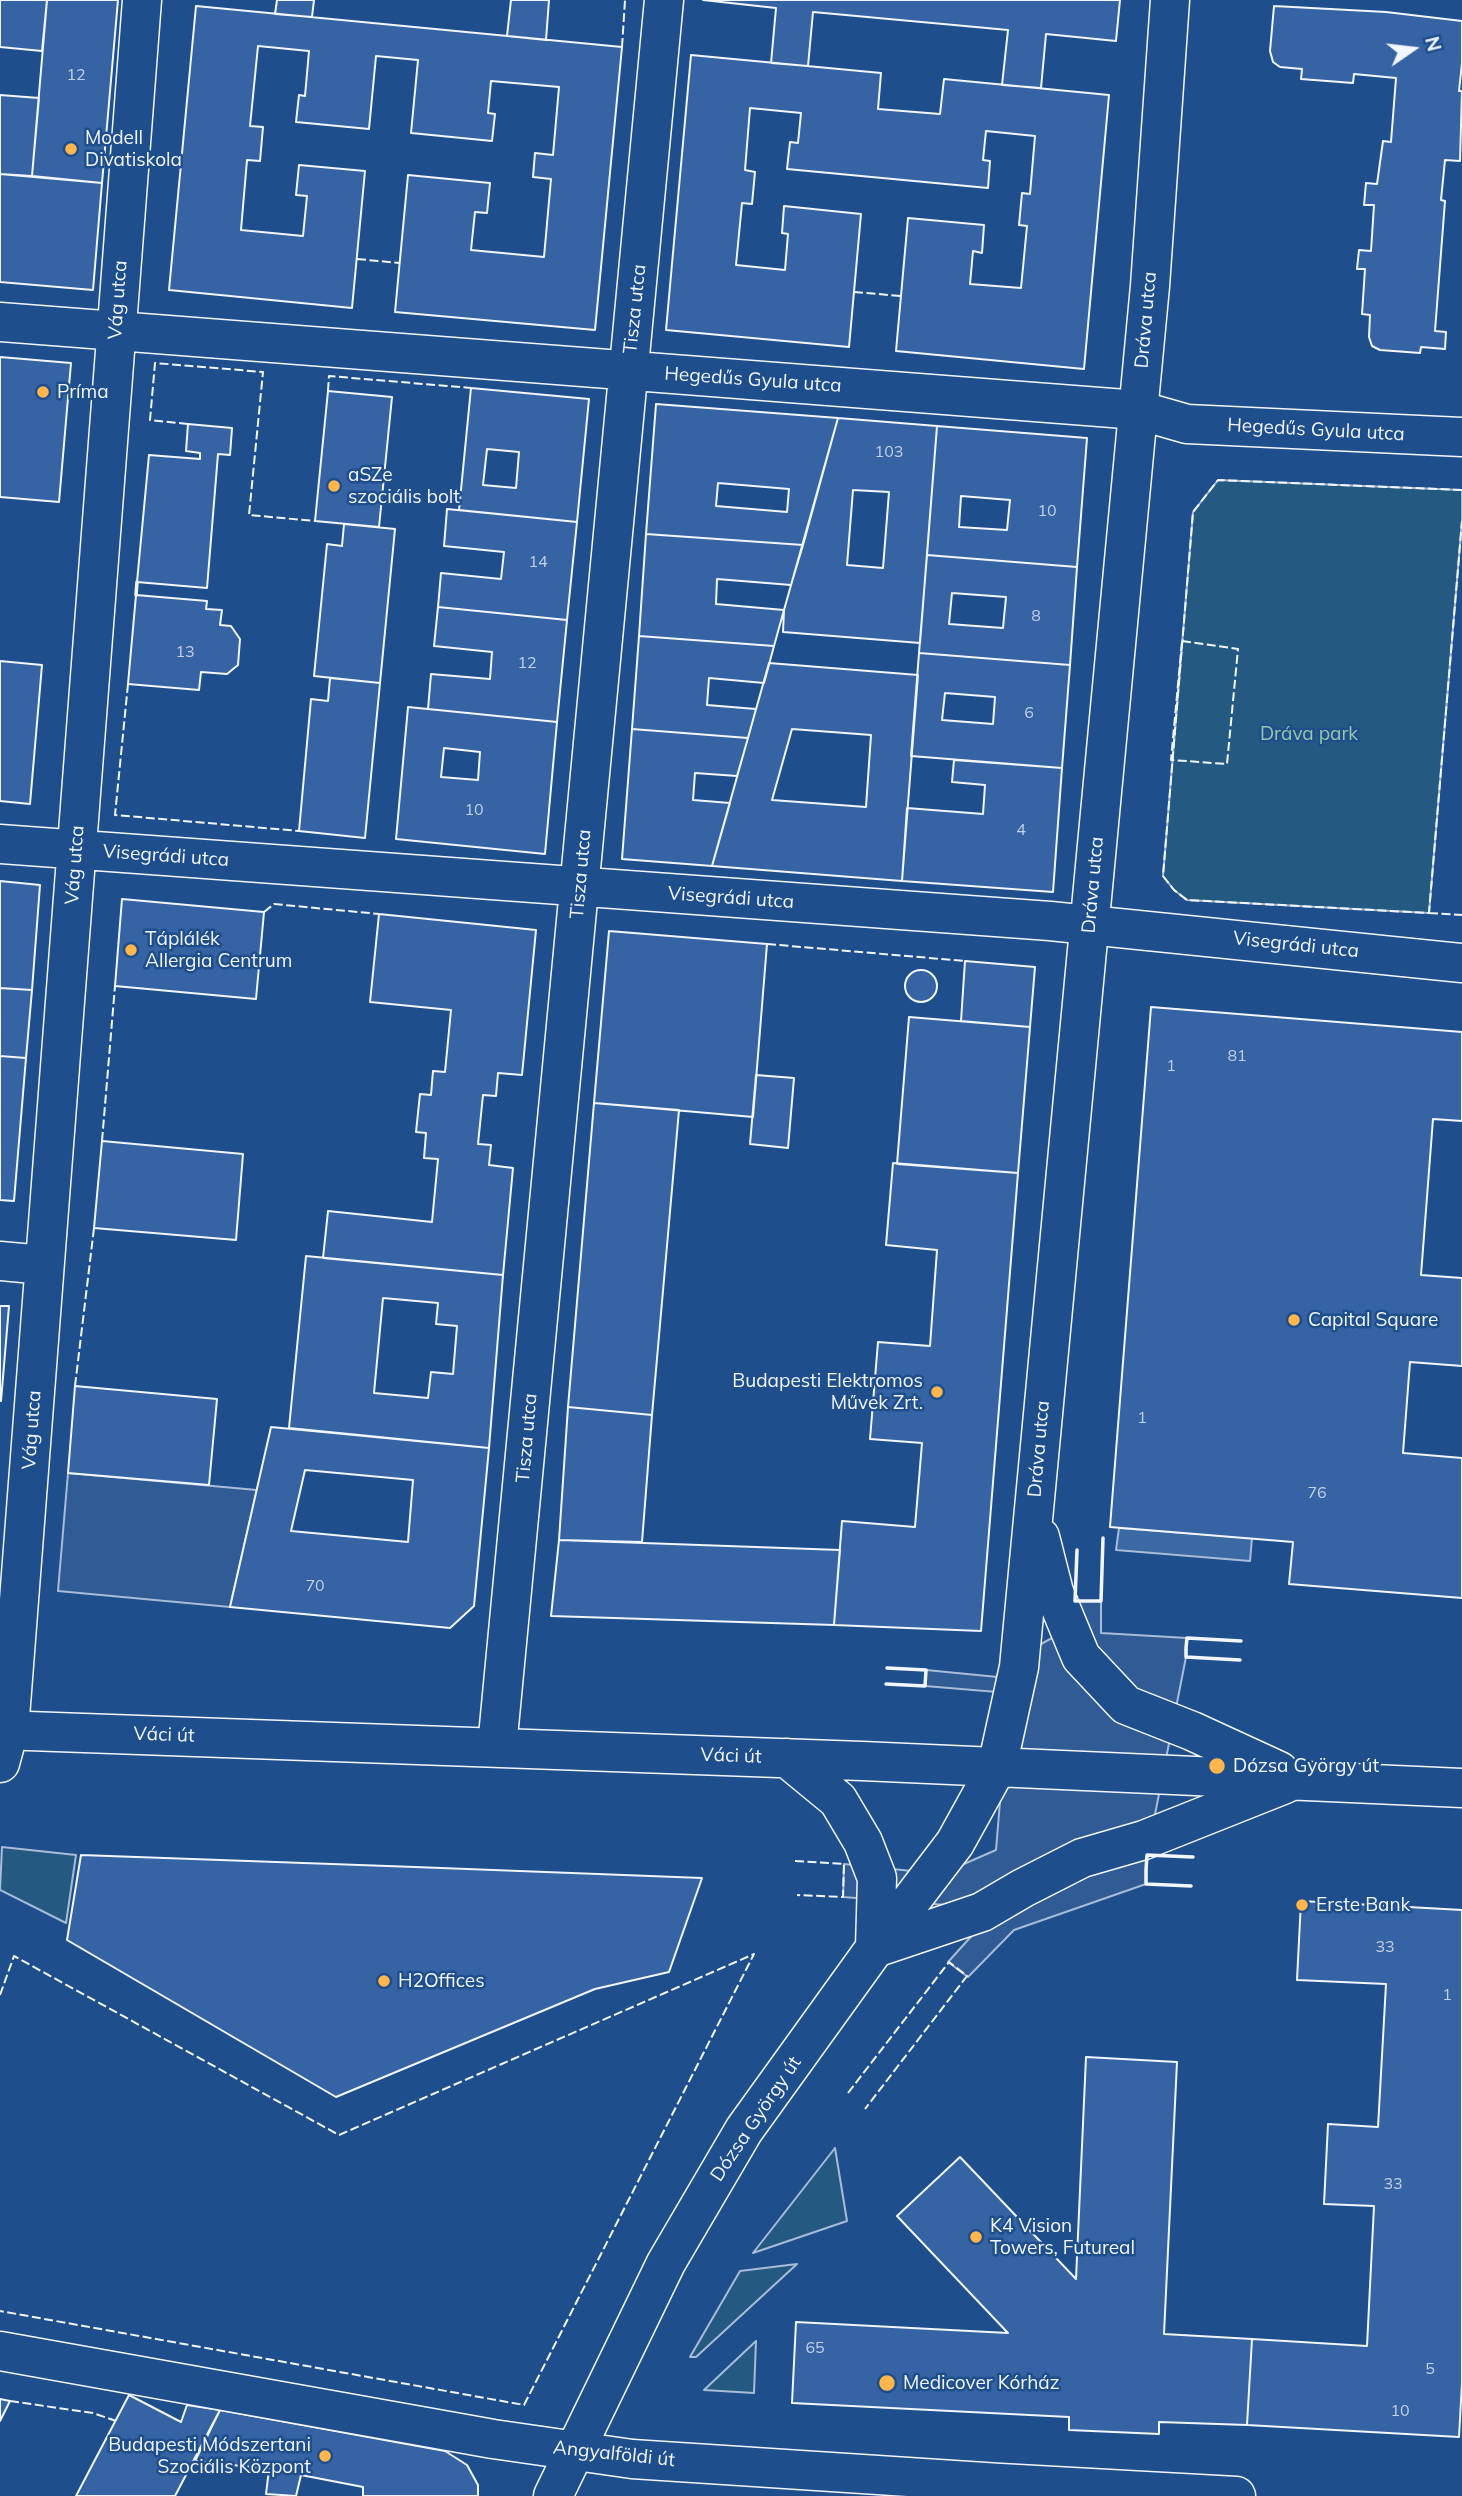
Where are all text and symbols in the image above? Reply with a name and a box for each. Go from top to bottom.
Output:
north arrow [1378,14,1448,84]
text: N [1420,34,1447,54]
house number: 12 [66,65,86,85]
place label: Modell Divatiskola [85,127,182,171]
marker: Modell Divatiskola [63,141,79,157]
street label: Vág utca [104,260,132,340]
street label: Tisza utca [619,263,651,355]
street label: Dráva utca [1130,271,1162,369]
street label: Hegedűs Gyula utca [664,362,842,398]
place label: Príma [57,381,109,403]
marker: Príma [35,384,51,400]
street label: Hegedűs Gyula utca [1227,414,1405,446]
house number: 103 [875,442,903,462]
place label: aSZe szociális bolt [348,464,460,508]
marker: aSZe szociális bolt [326,478,342,494]
house number: 10 [1037,501,1057,521]
house number: 14 [528,552,548,572]
house number: 8 [1031,606,1041,626]
house number: 13 [175,642,195,662]
house number: 12 [517,653,537,673]
house number: 6 [1024,703,1034,723]
park label: Dráva park [1260,723,1358,745]
house number: 10 [464,800,484,820]
house number: 4 [1016,820,1026,840]
street label: Vág utca [61,825,89,905]
street label: Tisza utca [566,828,596,920]
street label: Dráva utca [1077,836,1109,934]
street label: Visegrádi utca [102,840,230,872]
street label: Visegrádi utca [667,882,795,914]
street label: Visegrádi utca [1232,927,1360,963]
place label: Táplálék Allergia Centrum [145,928,292,972]
marker: Táplálék Allergia Centrum [123,942,139,958]
house number: 81 [1227,1046,1247,1066]
house number: 1 [1166,1056,1176,1076]
place label: Capital Square [1308,1309,1438,1331]
marker: Capital Square [1286,1312,1302,1328]
place label: Budapesti Elektromos Művek Zrt. [732,1370,923,1414]
marker: Budapesti Elektromos Művek Zrt. [929,1384,945,1400]
street label: Vág utca [18,1390,46,1470]
street label: Tisza utca [512,1392,542,1484]
street label: Dráva utca [1023,1400,1055,1498]
house number: 1 [1137,1408,1147,1428]
house number: 76 [1307,1483,1327,1503]
house number: 70 [305,1576,325,1596]
street label: Váci út [133,1723,195,1747]
street label: Váci út [700,1744,762,1768]
place label: Dózsa György út [1233,1755,1379,1777]
marker: Dózsa György út [1207,1756,1227,1776]
place label: Erste Bank [1316,1894,1410,1916]
marker: Erste Bank [1294,1897,1310,1913]
house number: 33 [1375,1937,1395,1957]
place label: H2Offices [398,1970,485,1992]
marker: H2Offices [376,1973,392,1989]
house number: 1 [1442,1985,1452,2005]
street label: Dózsa György út [706,2052,806,2186]
house number: 33 [1383,2174,1403,2194]
place label: K4 Vision Towers, Futureal [990,2215,1135,2259]
marker: K4 Vision Towers, Futureal [968,2229,984,2245]
house number: 65 [805,2338,825,2358]
house number: 5 [1425,2359,1435,2379]
place label: Medicover Kórház [903,2372,1060,2394]
marker: Medicover Kórház [877,2373,897,2393]
house number: 10 [1390,2401,1410,2421]
place label: Budapesti Módszertani Szociális Központ [108,2434,311,2478]
street label: Angyalföldi út [552,2436,676,2472]
marker: Budapesti Módszertani Szociális Központ [317,2448,333,2464]

